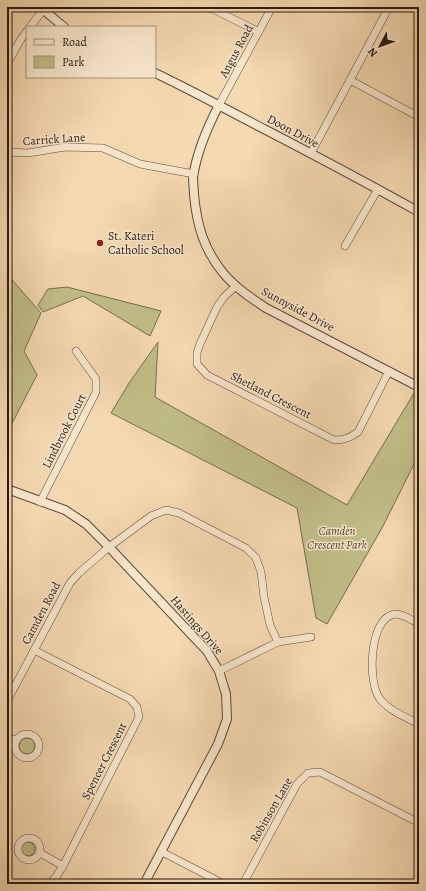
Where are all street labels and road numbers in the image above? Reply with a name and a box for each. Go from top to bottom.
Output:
street label: Angus Road [215,21,257,81]
street label: Doon Drive [264,111,322,151]
street label: Carrick Lane [22,129,86,149]
street label: Sunnyside Drive [259,283,337,335]
street label: Shetland Crescent [228,368,314,422]
street label: Lindbrook Court [38,391,90,471]
street label: Camden Road [18,578,64,647]
street label: Hastings Drive [167,592,227,658]
street label: Spencer Crescent [78,720,130,802]
street label: Robinson Lane [246,775,296,845]

